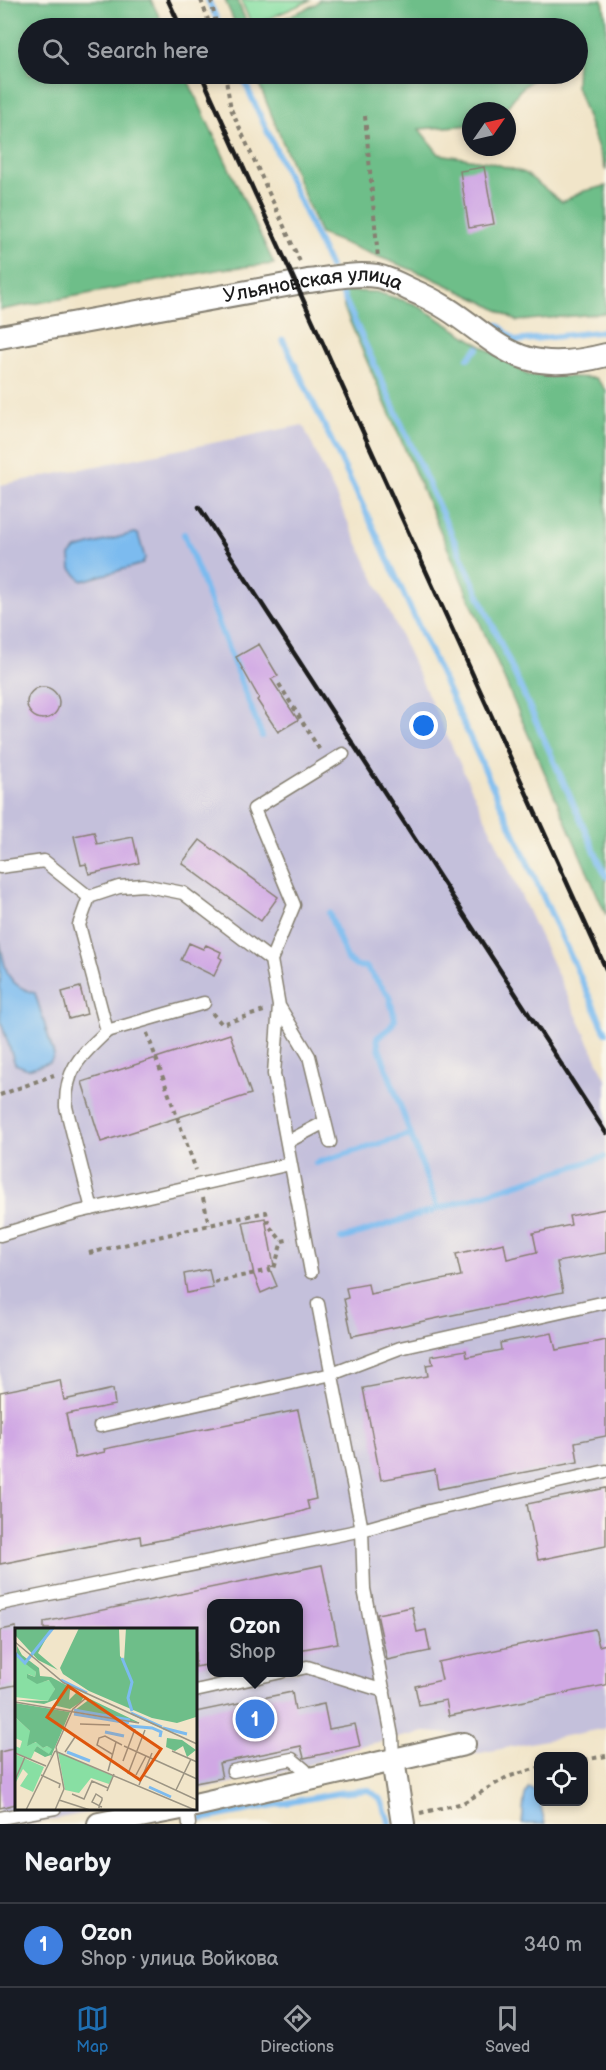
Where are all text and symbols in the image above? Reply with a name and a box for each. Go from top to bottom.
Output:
search box [18,18,588,84]
icon: search [39,35,72,68]
text: Search here [87,38,209,65]
north arrow [462,102,516,156]
street label: Ульяновская улица [221,263,407,308]
your location [409,711,438,740]
popup [207,1599,303,1677]
text: Ozon [229,1613,281,1640]
inset map [15,1628,196,1809]
text: Shop [229,1640,276,1664]
pin: 1 [236,1696,274,1742]
map controls [534,1752,588,1806]
button: locate [534,1752,588,1806]
text: Nearby [24,1848,111,1879]
text: Ozon [81,1920,132,1947]
text: 1 [39,1933,48,1957]
text: 340 m [524,1933,582,1957]
text: Shop · улица Войкова [81,1947,278,1971]
tab: Map [76,2002,109,2057]
tab: Directions [260,2002,334,2057]
tab: Saved [485,2002,530,2057]

